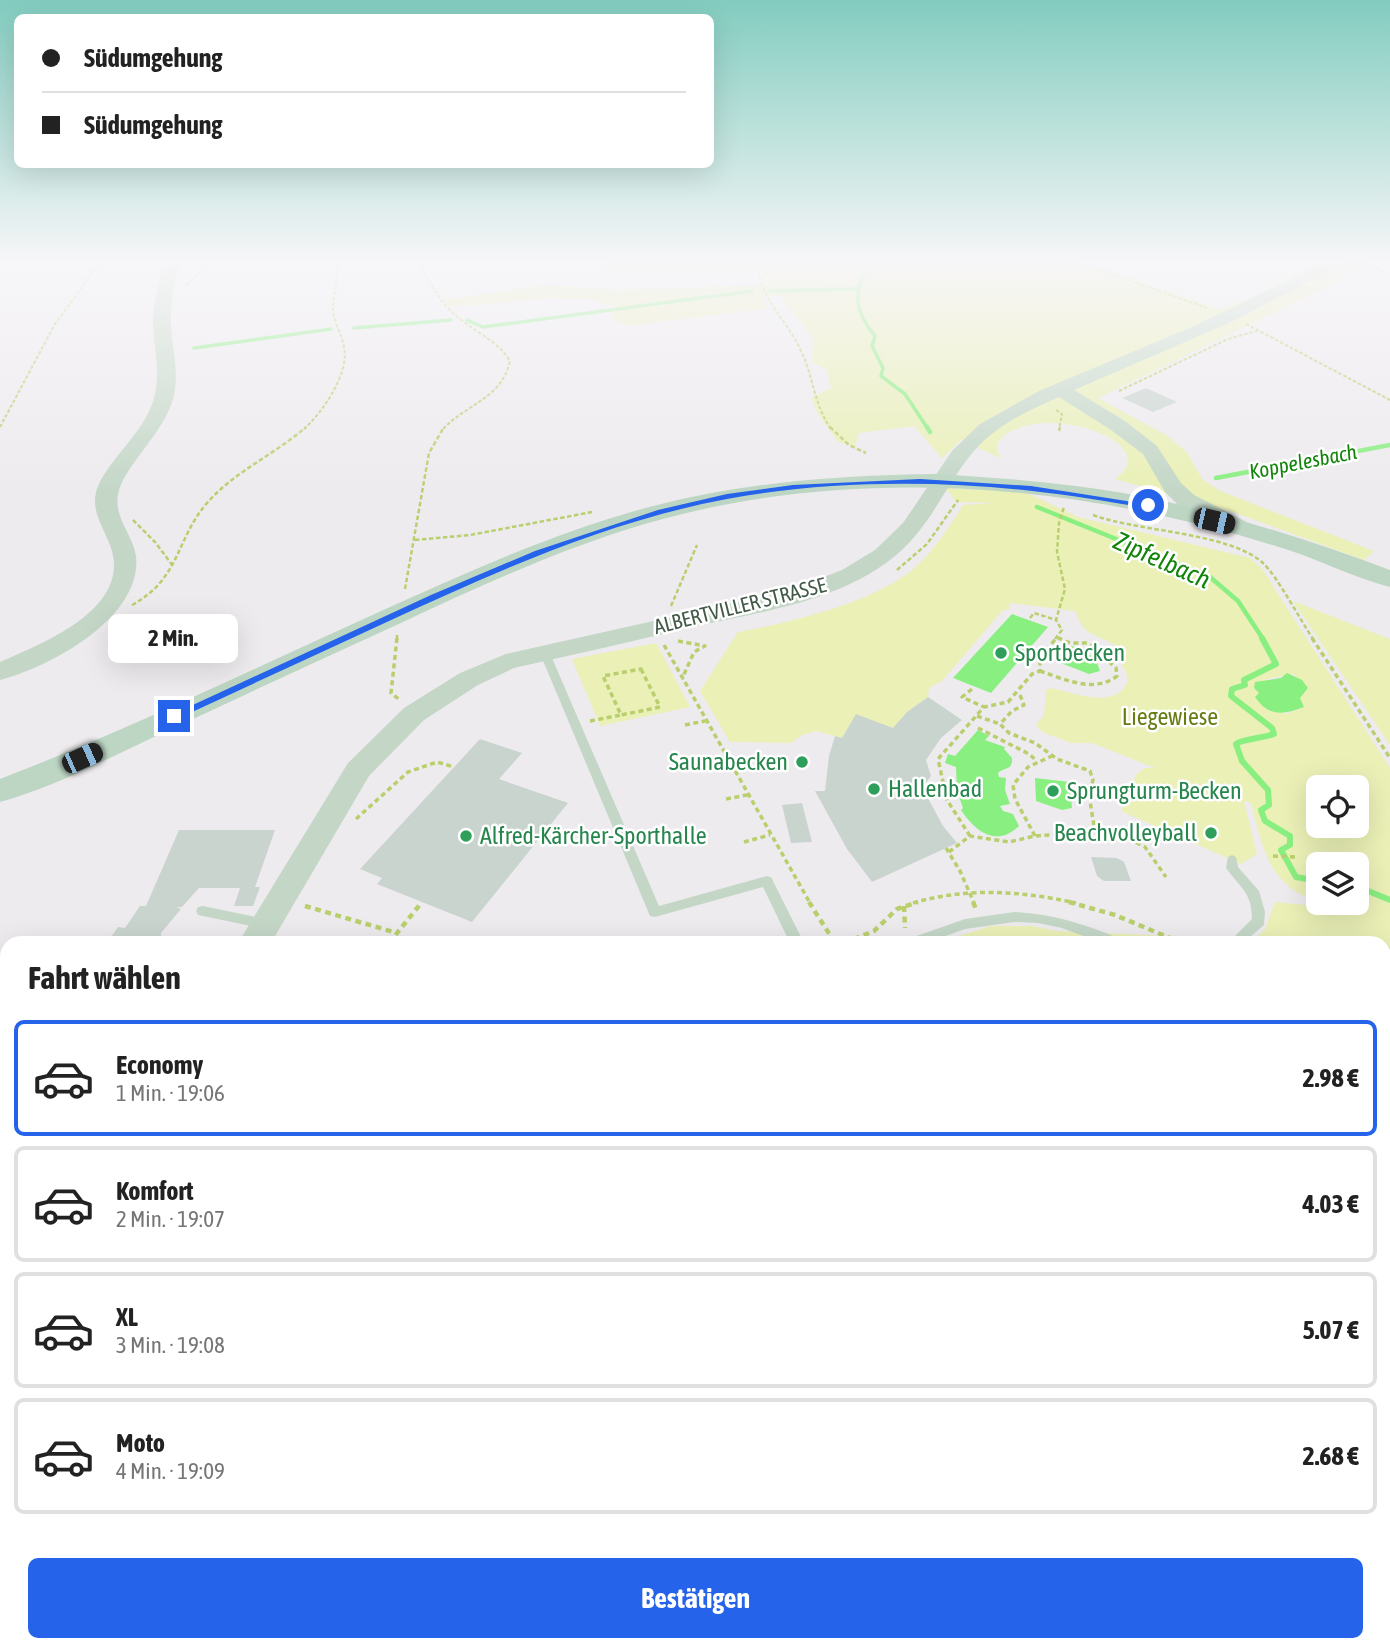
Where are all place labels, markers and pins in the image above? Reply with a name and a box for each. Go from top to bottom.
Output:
place label: Sportbecken [1015,639,1125,666]
marker: Sportbecken [993,645,1009,661]
place label: Saunabecken [669,748,788,775]
marker: Saunabecken [794,754,810,770]
place label: Hallenbad [888,775,982,802]
place label: Sprungturm-Becken [1067,777,1242,804]
marker: Hallenbad [866,781,882,797]
marker: Sprungturm-Becken [1045,783,1061,799]
place label: Beachvolleyball [1054,819,1198,846]
place label: Alfred-Kärcher-Sporthalle [480,822,707,849]
marker: Beachvolleyball [1203,825,1219,841]
marker: Alfred-Kärcher-Sporthalle [458,828,474,844]

